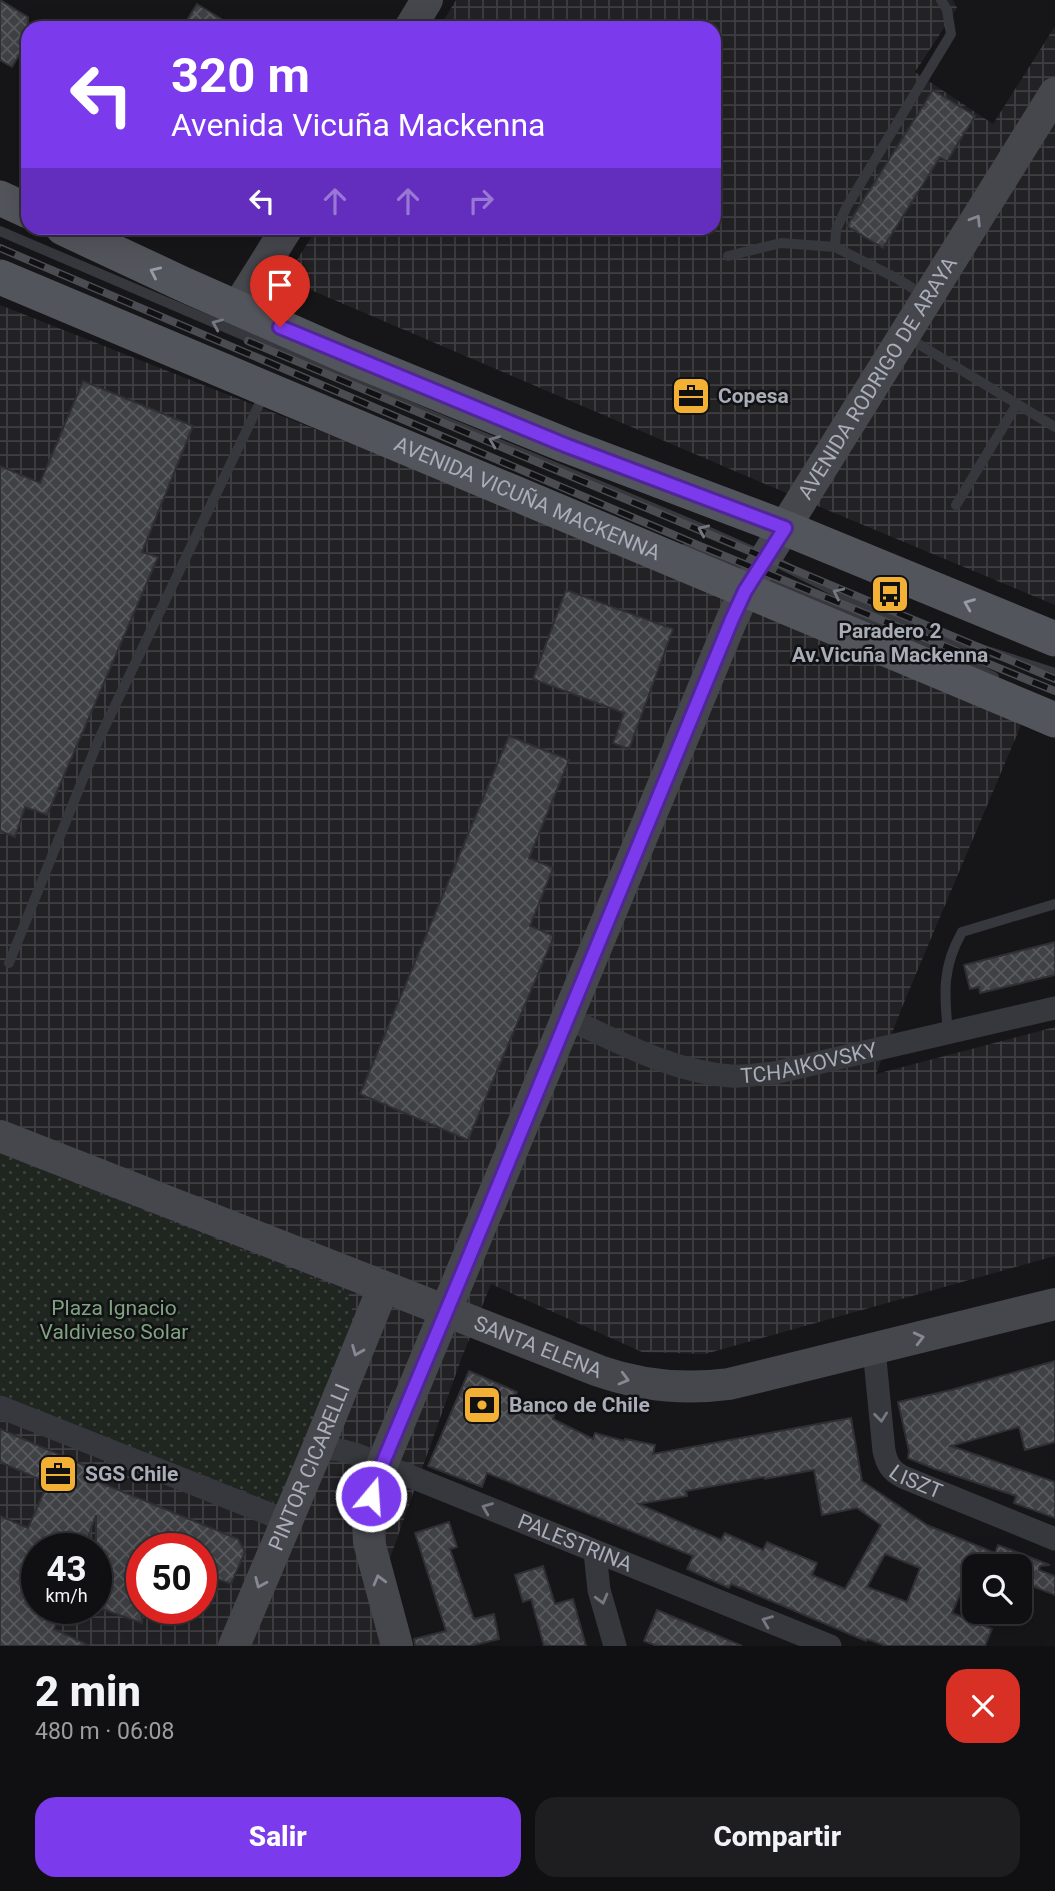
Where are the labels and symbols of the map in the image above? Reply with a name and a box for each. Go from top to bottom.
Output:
one-way arrow [968,214,981,227]
street label: AVENIDA RODRIGO DE ARAYA [793,252,962,504]
pin [250,255,310,327]
one-way arrow [150,266,162,280]
one-way arrow [211,318,224,332]
office icon: Copesa [670,375,712,417]
place label: Copesa [718,384,789,408]
street label: AVENIDA VICUÑA MACKENNA [391,432,664,565]
one-way arrow [488,436,500,450]
one-way arrow [698,524,710,538]
bus stop icon: Paradero 2 Av.Vicuña Mackenna [869,573,911,615]
one-way arrow [833,588,845,602]
one-way arrow [964,598,976,612]
place label: Paradero 2 Av.Vicuña Mackenna [792,619,988,667]
street label: TCHAIKOVSKY [739,1037,880,1088]
park label: Plaza Ignacio Valdivieso Solar [40,1296,188,1344]
street label: SANTA ELENA [471,1311,606,1383]
one-way arrow [913,1332,925,1346]
one-way arrow [352,1344,366,1356]
one-way arrow [618,1371,630,1385]
street label: PINTOR CICARELLI [264,1380,355,1554]
bank icon: Banco de Chile [461,1384,503,1426]
place label: Banco de Chile [509,1393,650,1417]
one-way arrow [873,1411,888,1423]
office icon: SGS Chile [37,1453,79,1495]
position arrow [334,1459,408,1533]
street label: LISZT [885,1460,946,1504]
place label: SGS Chile [85,1462,178,1486]
one-way arrow [481,1502,493,1516]
street label: PALESTRINA [514,1509,636,1577]
speed limit sign: 50 [126,1533,217,1624]
one-way arrow [373,1574,387,1586]
one-way arrow [255,1577,269,1589]
one-way arrow [594,1593,608,1605]
one-way arrow [762,1615,774,1629]

